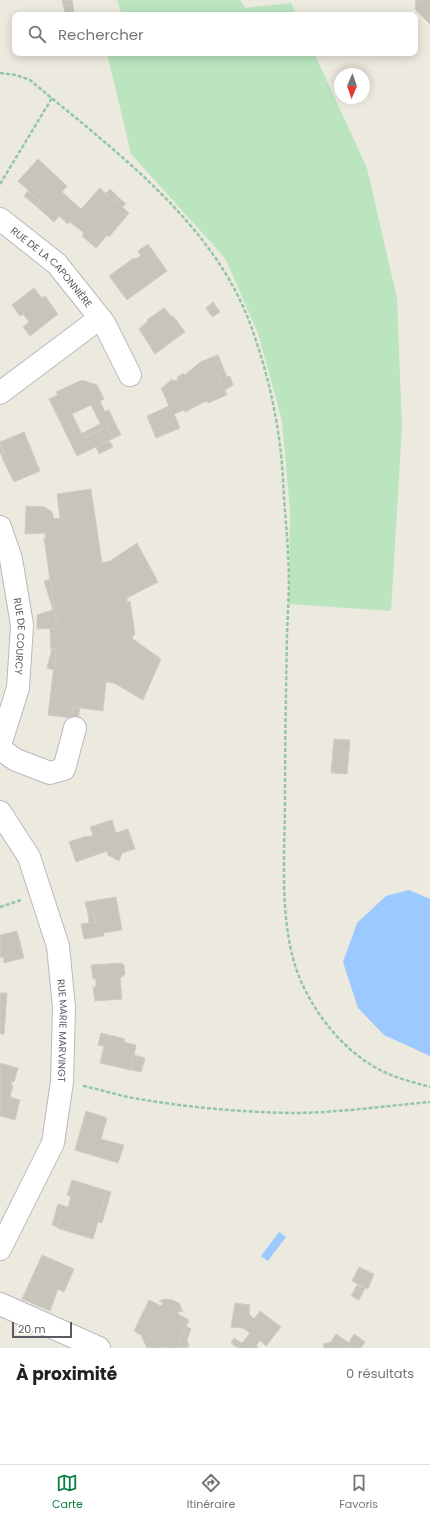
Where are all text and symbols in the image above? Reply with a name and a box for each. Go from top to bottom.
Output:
search box [12,12,418,56]
icon: search [26,23,48,45]
text: Rechercher [58,24,144,45]
north arrow [334,68,370,104]
street label: RUE DE LA CAPONNIÈRE [8,223,96,311]
street label: RUE DE COURCY [10,597,29,676]
street label: RUE MARIE MARVINGT [54,978,72,1083]
scale bar [12,1320,72,1339]
text: 20 m [18,1321,46,1337]
text: À proximité [16,1362,117,1386]
text: 0 résultats [346,1364,414,1383]
tab: Carte [52,1472,83,1513]
tab: Itinéraire [187,1472,235,1513]
tab: Favoris [339,1472,378,1513]

